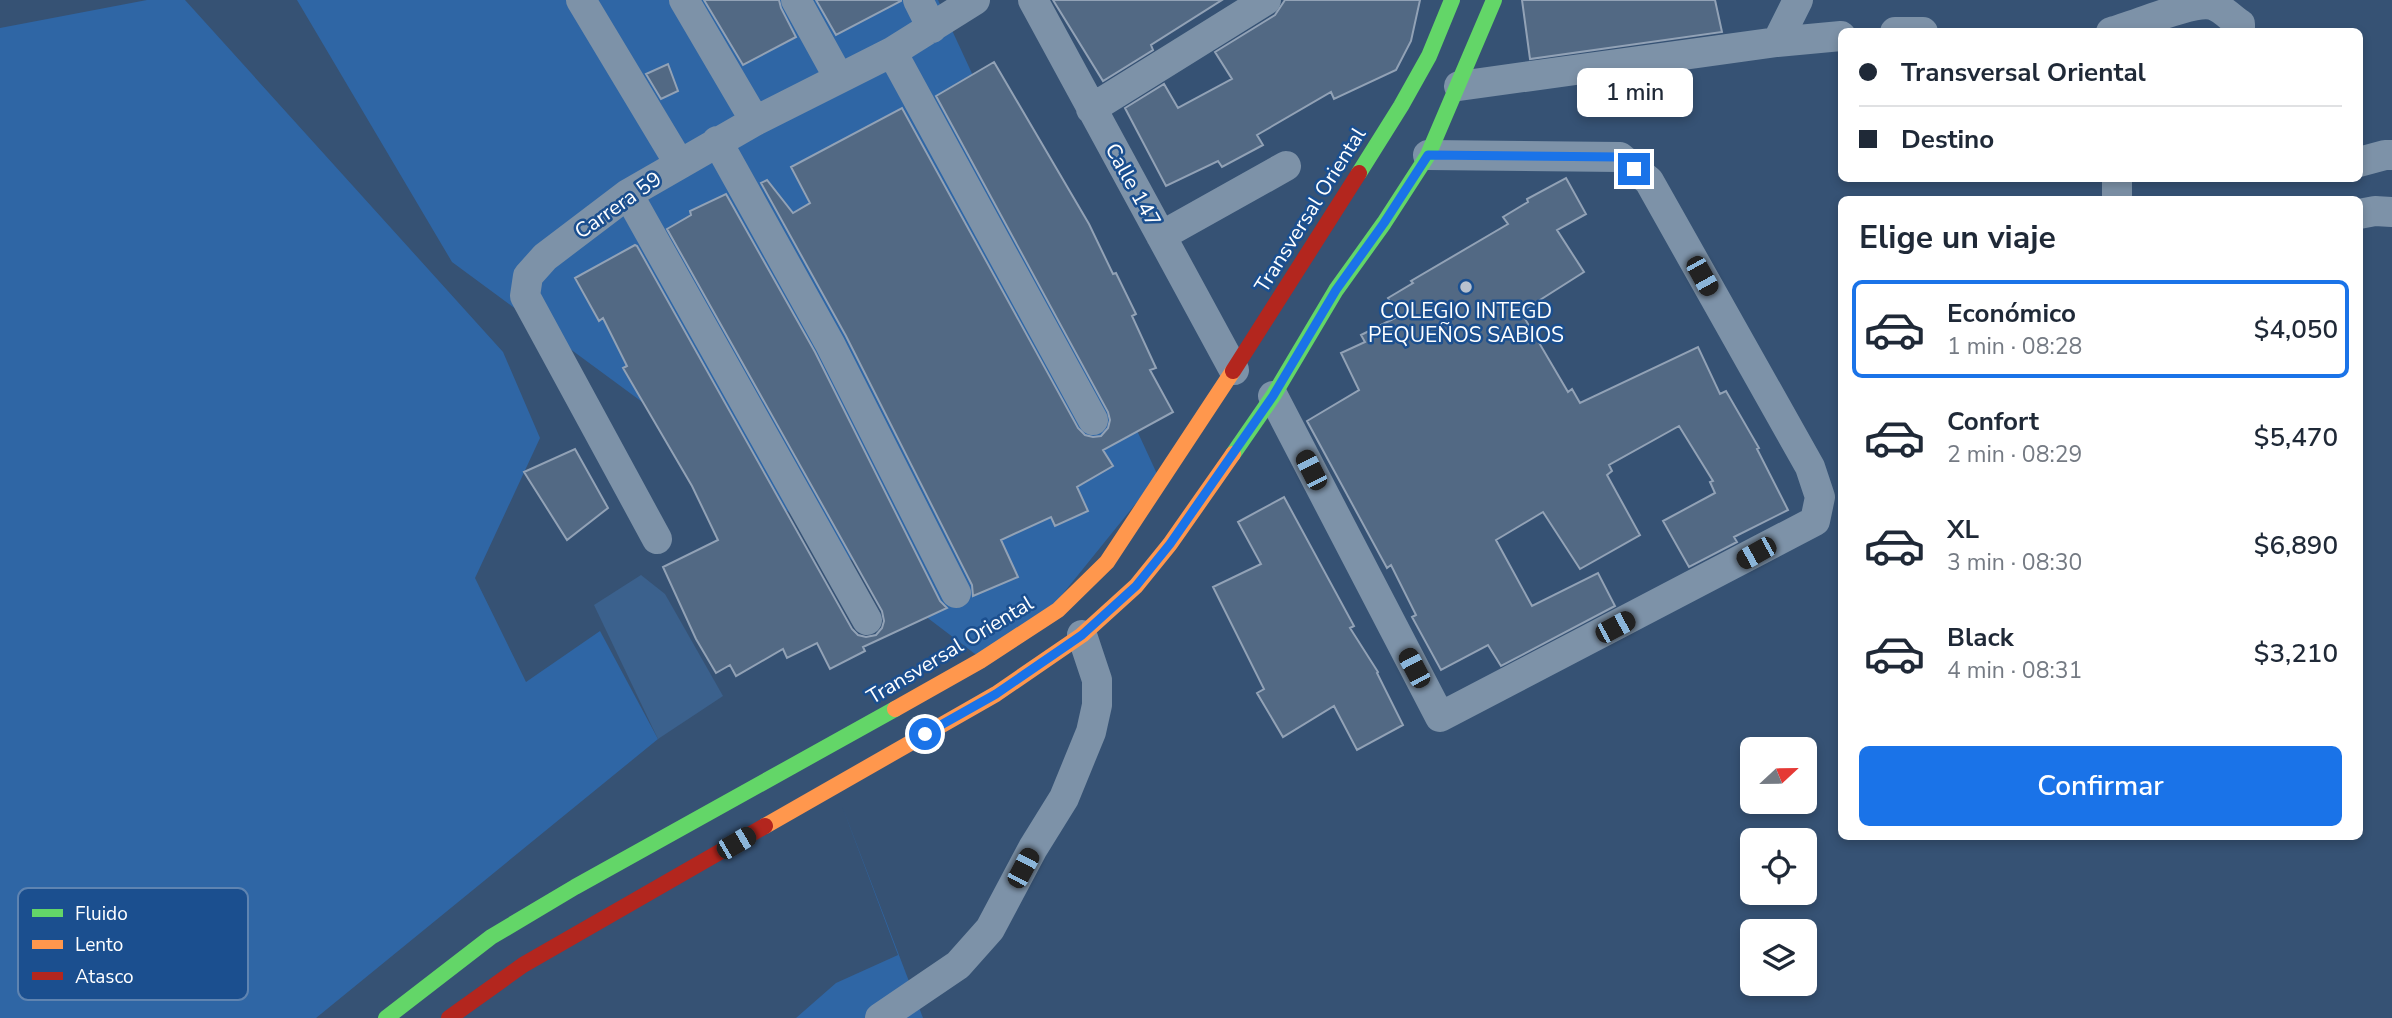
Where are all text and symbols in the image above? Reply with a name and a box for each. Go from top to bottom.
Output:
text: Transversal Oriental [1901,55,2146,90]
callout: 1 min [1576,68,1692,116]
text: 1 min [1606,77,1664,108]
street label: Transversal Oriental [1248,121,1373,298]
text: Destino [1901,122,1994,157]
street label: Calle 147 [1099,138,1167,232]
route end [1618,153,1650,185]
street label: Carrera 59 [569,165,667,245]
text: Elige un viaje [1859,216,2056,259]
car [1683,253,1722,299]
marker: COLEGIO INTEGD PEQUEÑOS SABIOS [1458,279,1474,295]
text: Económico [1947,296,2076,331]
place label: COLEGIO INTEGD PEQUEÑOS SABIOS [1368,297,1564,349]
icon: car [1863,298,1926,361]
text: $4,050 [2254,312,2338,347]
text: 1 min · 08:28 [1947,331,2082,362]
text: Confort [1947,404,2039,439]
icon: car [1863,406,1926,469]
text: $5,470 [2254,420,2338,455]
text: 2 min · 08:29 [1947,439,2082,470]
car [1293,447,1330,493]
text: XL [1947,512,1979,547]
icon: car [1863,514,1926,577]
text: $6,890 [2254,528,2338,563]
car [1733,534,1780,572]
text: 3 min · 08:30 [1947,547,2082,578]
street label: Transversal Oriental [861,589,1039,711]
car [1592,608,1639,646]
text: Black [1947,620,2014,655]
icon: car [1863,622,1926,685]
text: $3,210 [2254,636,2338,671]
car [1395,645,1434,691]
text: 4 min · 08:31 [1947,655,2082,686]
route start [909,718,941,750]
north arrow [1740,737,1816,814]
map controls [1740,737,1817,996]
button: Confirmar [1859,746,2342,826]
car [713,823,760,863]
button: locate [1740,828,1817,905]
car [1004,845,1043,891]
legend [18,888,248,1000]
text: Fluido [75,901,128,927]
button: layers [1740,919,1817,996]
text: Lento [75,932,123,958]
text: Atasco [75,964,134,990]

